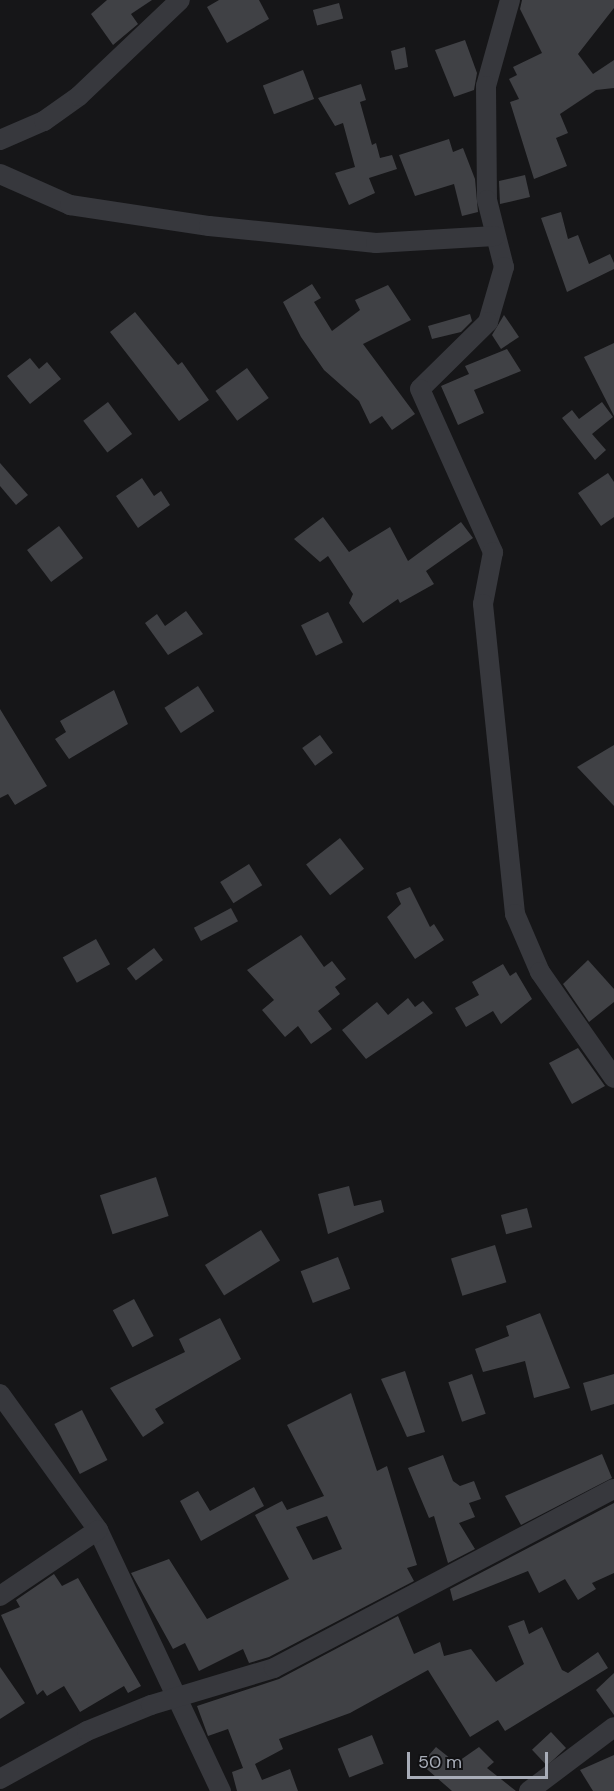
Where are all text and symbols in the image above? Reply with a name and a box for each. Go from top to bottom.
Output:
scale bar [410,1740,551,1778]
text: 50 m [418,1750,462,1774]

